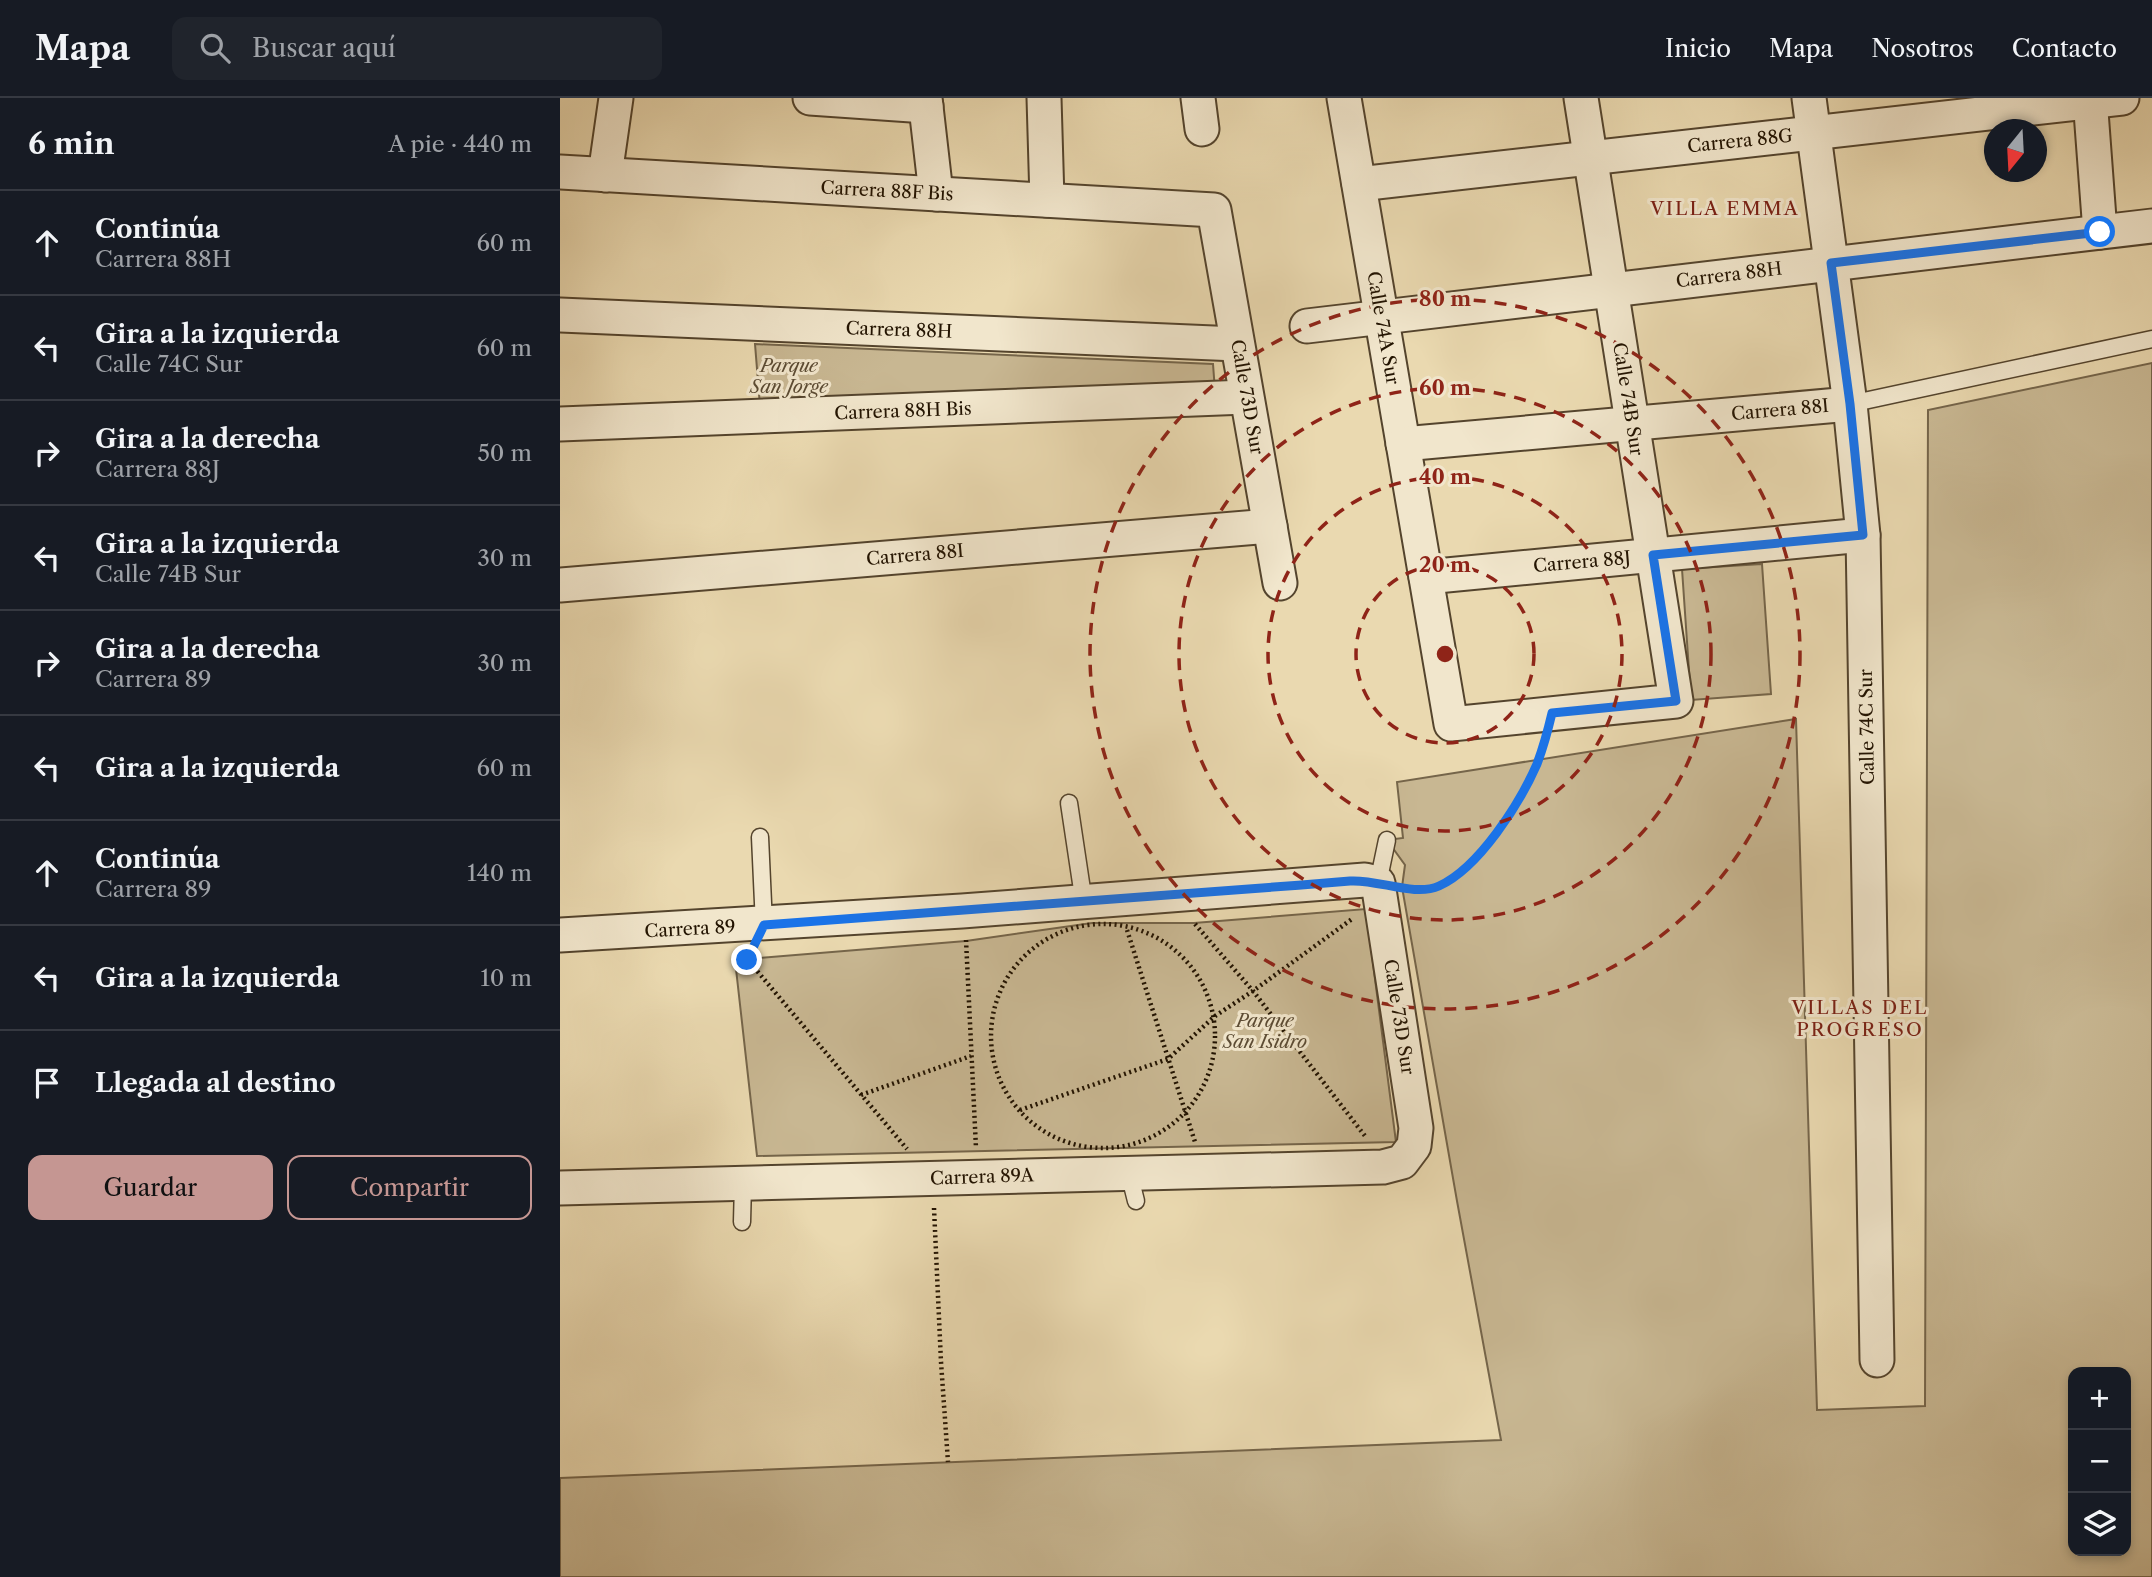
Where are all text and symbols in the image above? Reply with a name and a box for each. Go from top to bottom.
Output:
search box [172,17,662,80]
text: Mapa [35,28,130,69]
icon: search [196,29,234,67]
text: Buscar aquí [252,32,396,64]
text: Inicio [1665,34,1731,63]
text: Mapa [1769,34,1833,63]
text: Nosotros [1871,34,1974,63]
text: Contacto [2012,34,2117,63]
north arrow [1984,119,2047,182]
street label: Carrera 88G [1686,124,1794,157]
text: 6 min [28,125,115,162]
text: A pie · 440 m [388,130,532,158]
street label: Carrera 88F Bis [820,177,954,205]
district label: VILLA EMMA [1649,197,1800,220]
text: Continúa [95,213,220,245]
route start [2084,216,2115,247]
icon: ahead [28,224,66,262]
text: 60 m [476,229,532,257]
text: Carrera 88H [95,245,231,273]
street label: Carrera 88H [1675,258,1783,292]
street label: Calle 74A Sur [1362,270,1404,387]
text: 80 m [1419,286,1471,311]
street label: Carrera 88H [845,317,953,343]
text: Gira a la izquierda [95,318,340,350]
icon: left [28,329,66,367]
text: 60 m [476,334,532,362]
street label: Calle 73D Sur [1226,338,1268,457]
street label: Calle 74B Sur [1608,341,1648,458]
text: Calle 74C Sur [95,350,243,378]
park label: Parque San Jorge [749,355,829,398]
text: 60 m [1419,375,1471,400]
street label: Carrera 88I [1730,395,1830,425]
street label: Carrera 88H Bis [834,398,972,424]
text: Gira a la derecha [95,423,320,455]
icon: right [28,434,66,472]
text: 50 m [477,439,532,467]
text: Carrera 88J [95,455,220,483]
text: 40 m [1419,464,1471,489]
text: Gira a la izquierda [95,528,340,560]
icon: left [28,539,66,577]
street label: Carrera 88I [865,540,965,570]
text: 30 m [477,544,532,572]
street label: Carrera 88J [1532,547,1632,577]
text: 20 m [1419,552,1471,577]
text: Calle 74B Sur [95,560,241,588]
text: Gira a la derecha [95,633,320,665]
centre of rings [1433,642,1457,666]
icon: right [28,644,66,682]
text: 30 m [477,649,532,677]
text: Carrera 89 [95,665,211,693]
street label: Calle 74C Sur [1855,669,1879,785]
icon: left [28,749,66,787]
text: Gira a la izquierda [95,752,340,784]
text: 60 m [476,754,532,782]
text: Continúa [95,843,220,875]
icon: ahead [28,854,66,892]
text: 140 m [467,859,532,887]
text: Carrera 89 [95,875,211,903]
street label: Carrera 89 [644,916,736,942]
route end [731,944,762,975]
street label: Calle 73D Sur [1379,958,1419,1077]
icon: left [28,959,66,997]
text: Gira a la izquierda [95,962,340,994]
text: 10 m [480,964,532,992]
district label: VILLAS DEL PROGRESO [1790,996,1929,1041]
park label: Parque San Isidro [1222,1010,1307,1053]
icon: arrive [28,1064,66,1102]
text: Llegada al destino [95,1067,336,1099]
button: Guardar [28,1155,273,1220]
button: Compartir [287,1155,532,1220]
street label: Carrera 89A [930,1164,1035,1190]
map controls [2068,1367,2131,1556]
button: + [2068,1367,2131,1430]
button: − [2068,1430,2131,1493]
button: layers [2068,1493,2131,1556]

